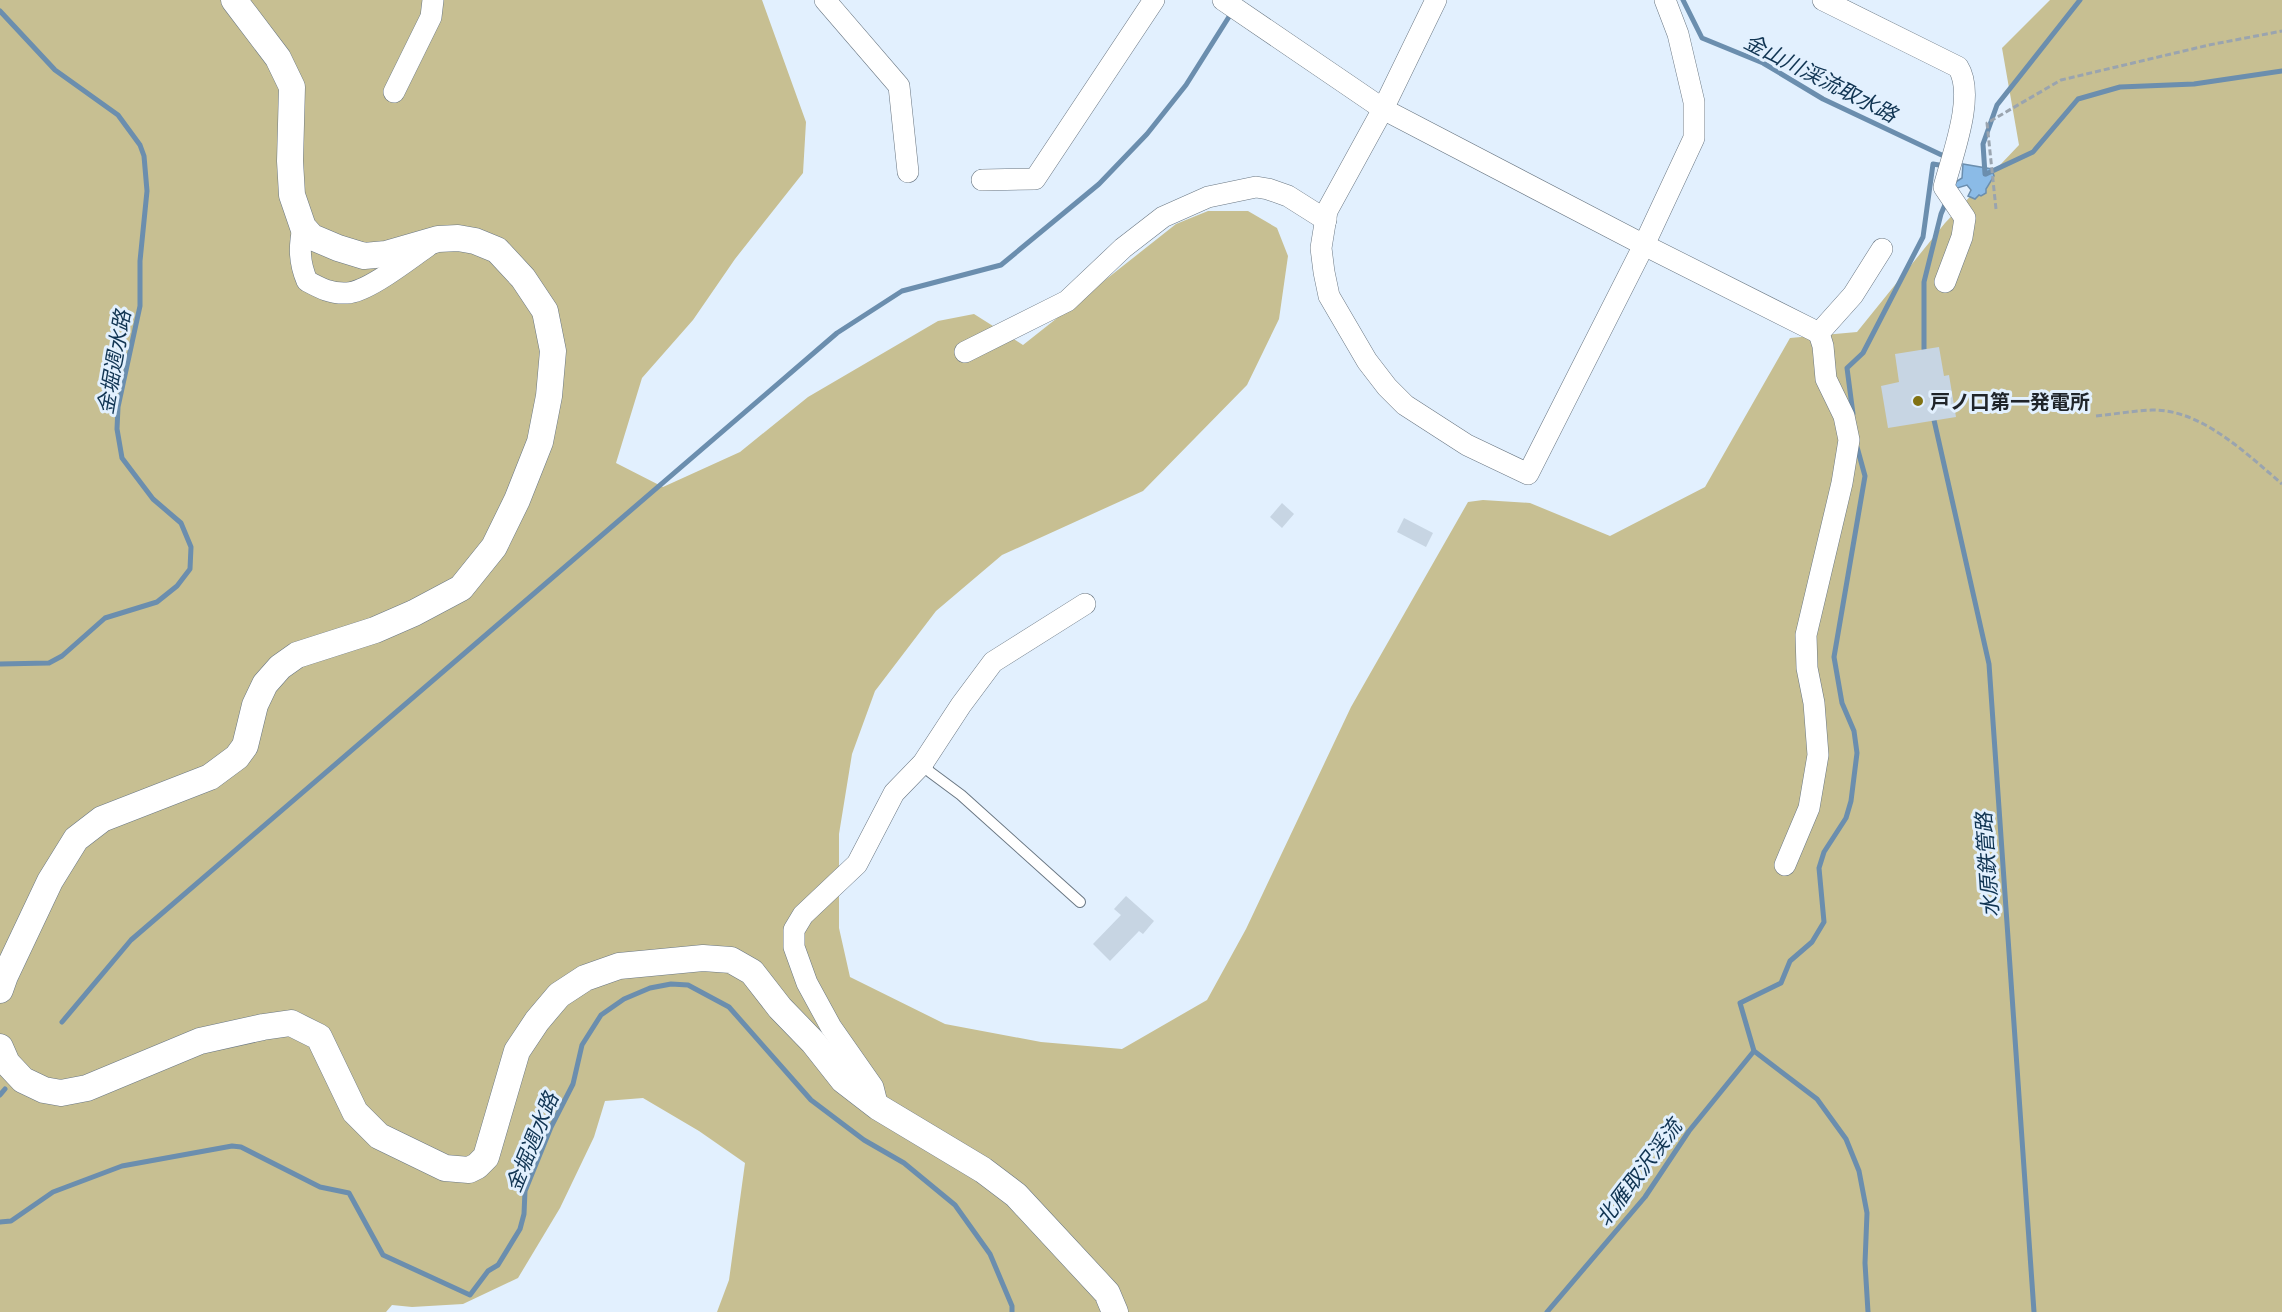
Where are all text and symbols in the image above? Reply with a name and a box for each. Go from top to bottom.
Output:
water label: 金山川渓流取水路 [1740,28,1903,127]
water label: 金堀週水路 [92,306,135,416]
place label: 戸ノ口第一発電所 [1930,389,2090,413]
marker: 戸ノ口第一発電所 [1911,394,1925,408]
water label: 水原鉄管路 [1970,810,2002,918]
water label: 金堀週水路 [500,1087,563,1195]
water label: 北雁取沢渓流 [1590,1112,1688,1230]

